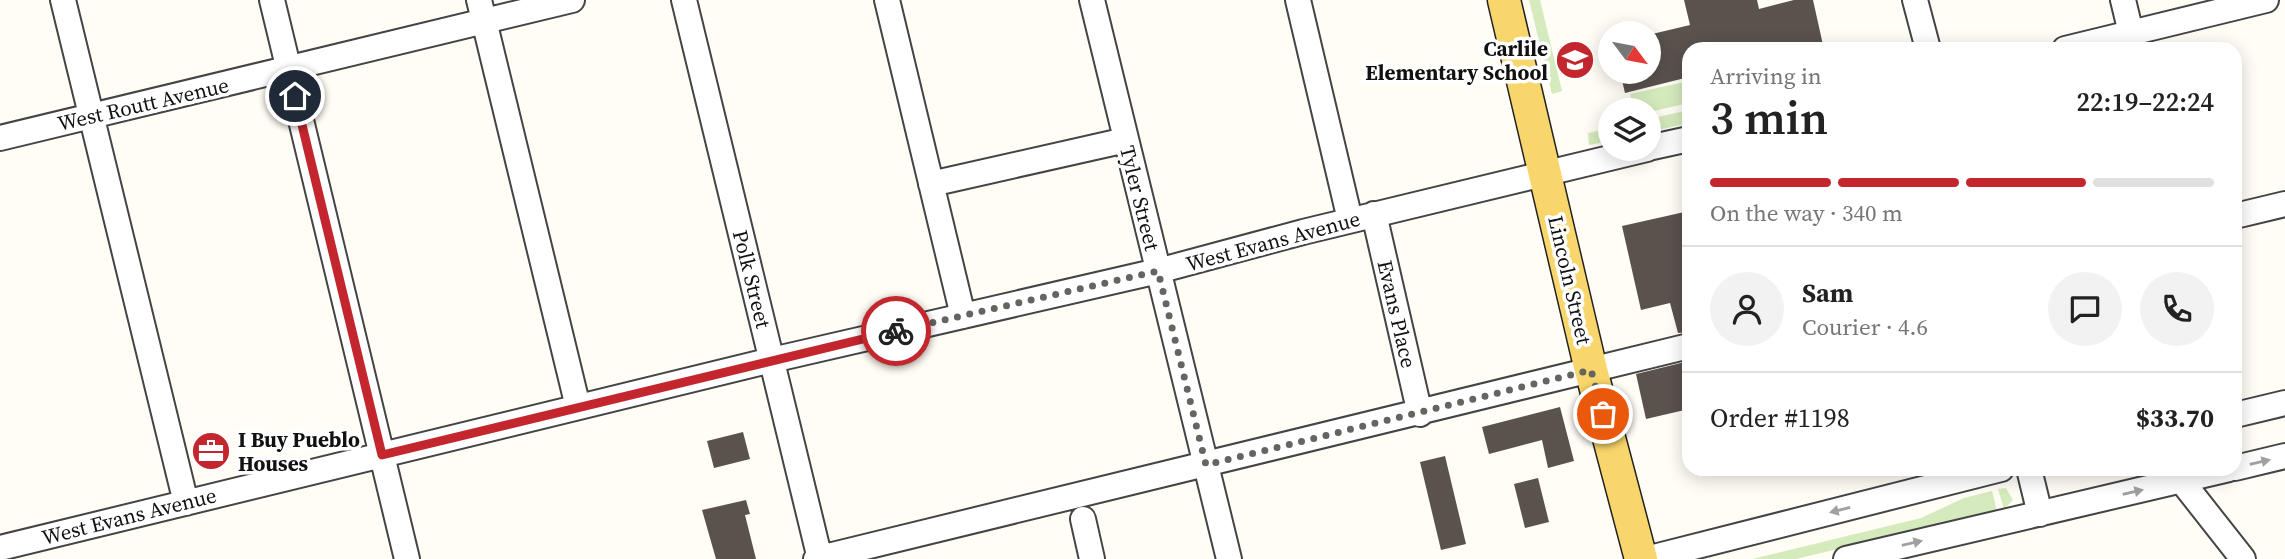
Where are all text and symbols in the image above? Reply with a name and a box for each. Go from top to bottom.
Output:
north arrow [1598,21,1661,84]
map controls [1598,21,1661,161]
place label: Carlile Elementary School [1365,34,1548,87]
school or university icon: Carlile Elementary School [1554,39,1596,81]
text: Arriving in [1710,60,1822,92]
pin [265,66,325,126]
street label: West Routt Avenue [55,70,231,138]
icon: home [276,77,314,115]
text: 22:19–22:24 [2077,84,2214,120]
text: 3 min [1710,86,1828,149]
button: layers [1598,98,1661,161]
street label: Tyler Street [1113,142,1167,254]
text: On the way · 340 m [1710,197,1903,229]
street label: West Evans Avenue [1183,204,1363,278]
street label: Lincoln Street [1541,213,1599,347]
street label: Polk Street [726,227,778,331]
street label: Evans Place [1371,257,1423,371]
button: person [1710,272,1784,346]
button: chat [2048,272,2122,346]
button: phone [2140,272,2214,346]
text: Sam [1802,275,1853,311]
courier [861,296,931,366]
text: Courier · 4.6 [1802,311,1928,343]
icon: bike [877,312,915,350]
pin [1573,384,1633,444]
icon: bag [1584,395,1622,433]
text: Order #1198 [1710,400,1850,436]
text: $33.70 [2136,400,2214,436]
place label: I Buy Pueblo Houses [238,425,360,478]
office icon: I Buy Pueblo Houses [190,430,232,472]
one-way arrow [2249,456,2271,467]
street label: West Evans Avenue [39,480,219,552]
one-way arrow [2123,486,2145,497]
one-way arrow [1829,505,1851,516]
one-way arrow [1901,538,1923,549]

